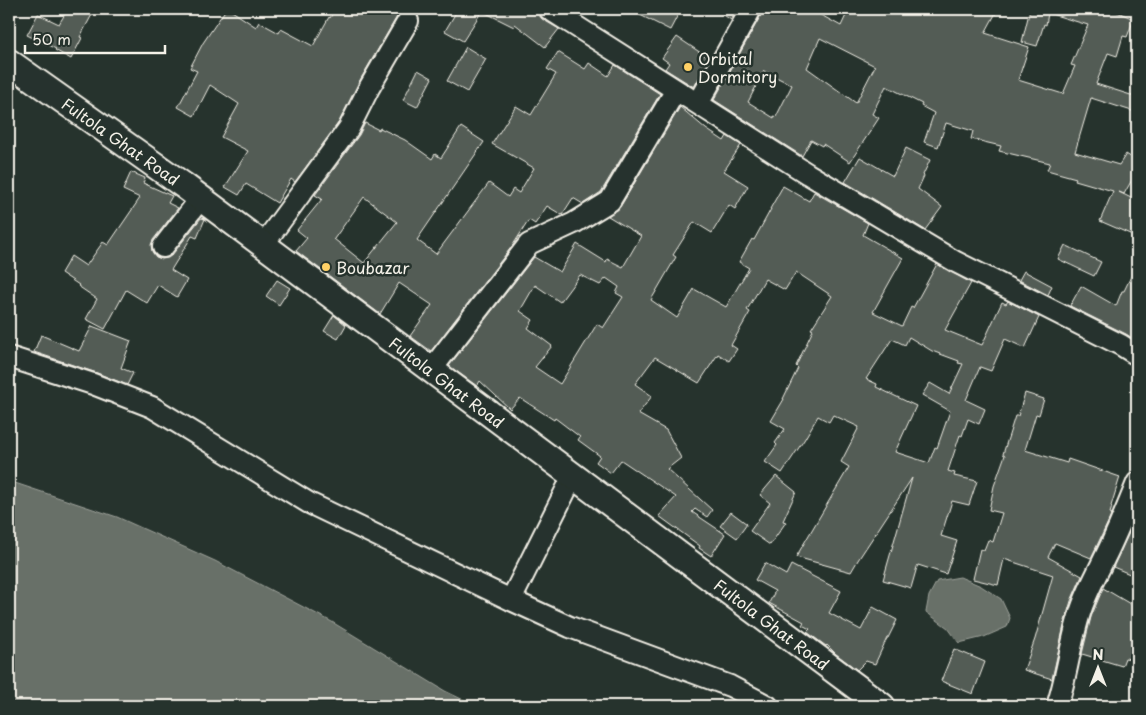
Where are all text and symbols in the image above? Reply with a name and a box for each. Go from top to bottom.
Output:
scale bar [25,22,165,54]
text: 50 m [32,27,71,50]
place label: Orbital Dormitory [698,46,777,88]
marker: Orbital Dormitory [682,61,694,73]
street label: Fultola Ghat Road [57,91,185,191]
place label: Boubazar [336,255,410,279]
marker: Boubazar [320,261,332,273]
street label: Fultola Ghat Road [384,331,510,433]
street label: Fultola Ghat Road [709,573,835,675]
north arrow [1074,642,1124,692]
text: N [1092,644,1104,665]

